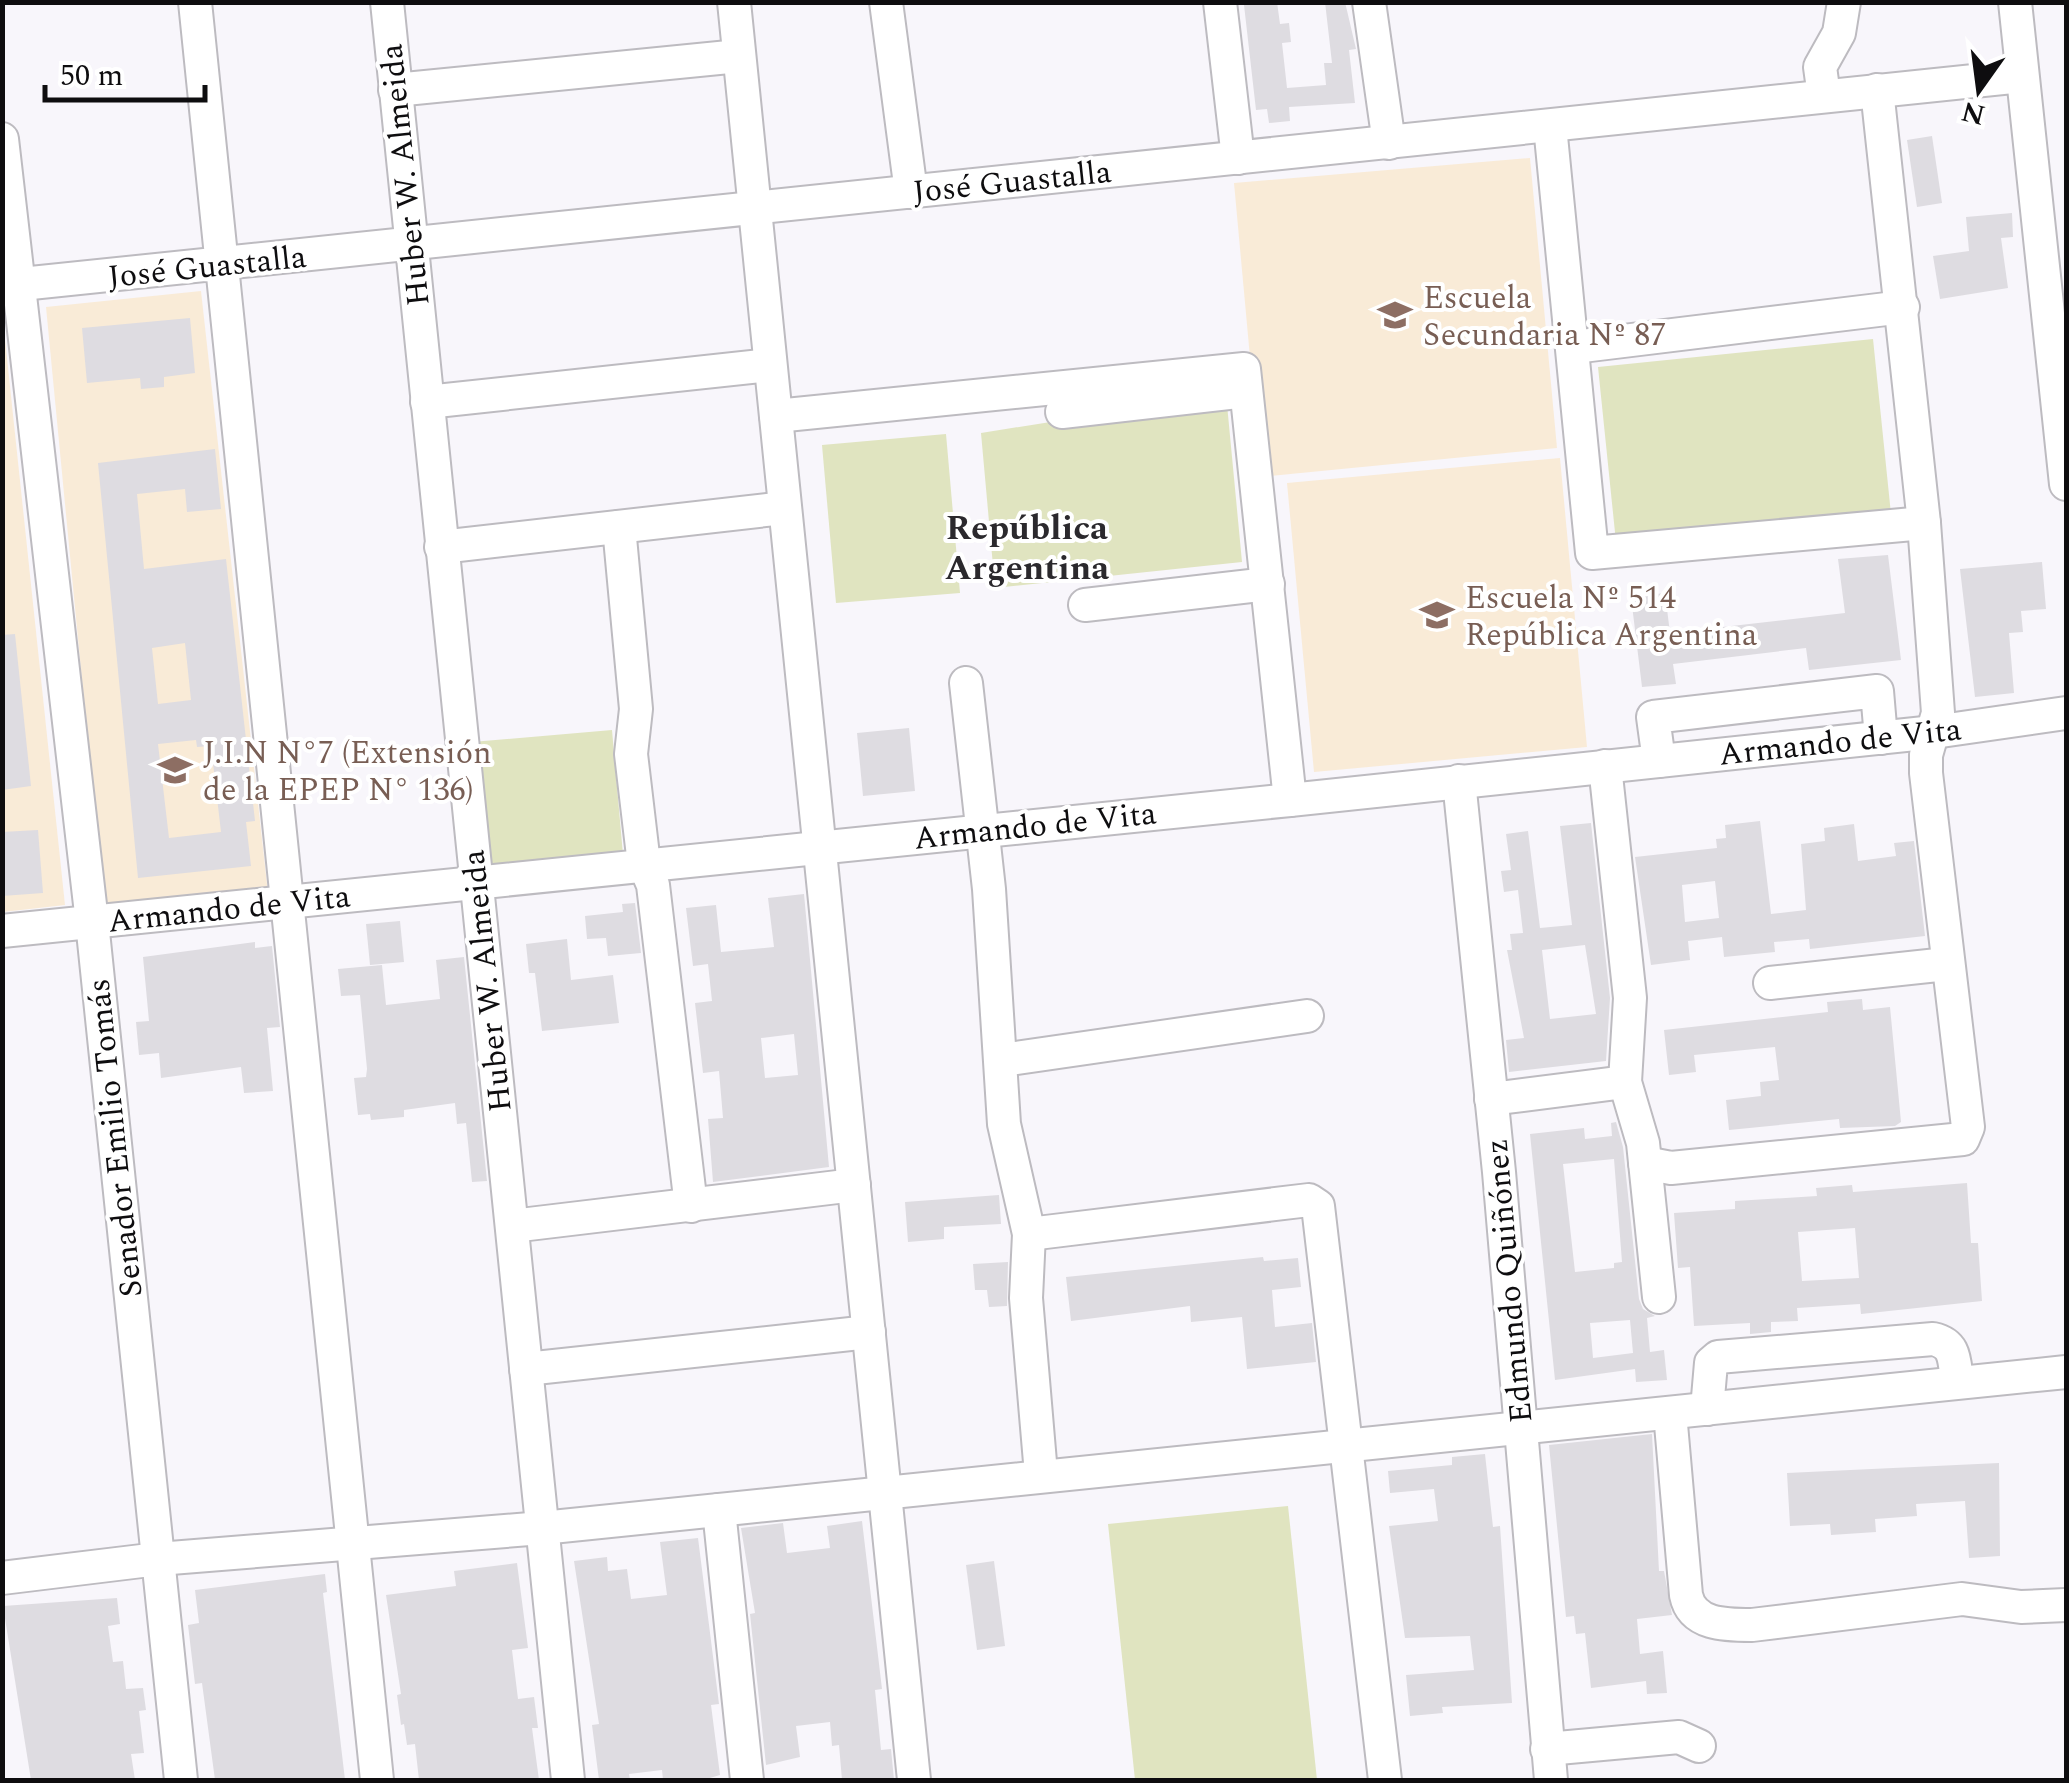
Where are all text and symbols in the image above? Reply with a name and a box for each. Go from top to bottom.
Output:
scale bar [45,40,205,102]
north arrow [1929,40,2029,140]
street label: Huber W. Almeida [367,41,444,308]
text: 50 m [60,53,123,99]
text: N [1957,89,1990,136]
street label: José Guastalla [910,148,1114,217]
street label: José Guastalla [105,233,309,302]
place label: Escuela Secundaria Nº 87 [1423,274,1666,360]
school or university icon: Escuela Secundaria Nº 87 [1376,296,1414,334]
district label: República Argentina [945,502,1109,595]
place label: Escuela Nº 514 República Argentina [1465,574,1758,660]
school or university icon: Escuela Nº 514 República Argentina [1418,596,1456,634]
street label: Armando de Vita [1716,705,1964,780]
place label: J.I.N N°7 (Extensión de la EPEP N° 136) [203,729,492,815]
school or university icon: J.I.N N°7 (Extensión de la EPEP N° 136) [156,751,194,789]
street label: Armando de Vita [911,789,1159,864]
street label: Huber W. Almeida [449,847,526,1114]
street label: Armando de Vita [105,872,353,947]
street label: Senador Emilio Tomás [74,976,157,1300]
street label: Edmundo Quiñónez [1473,1137,1546,1425]

